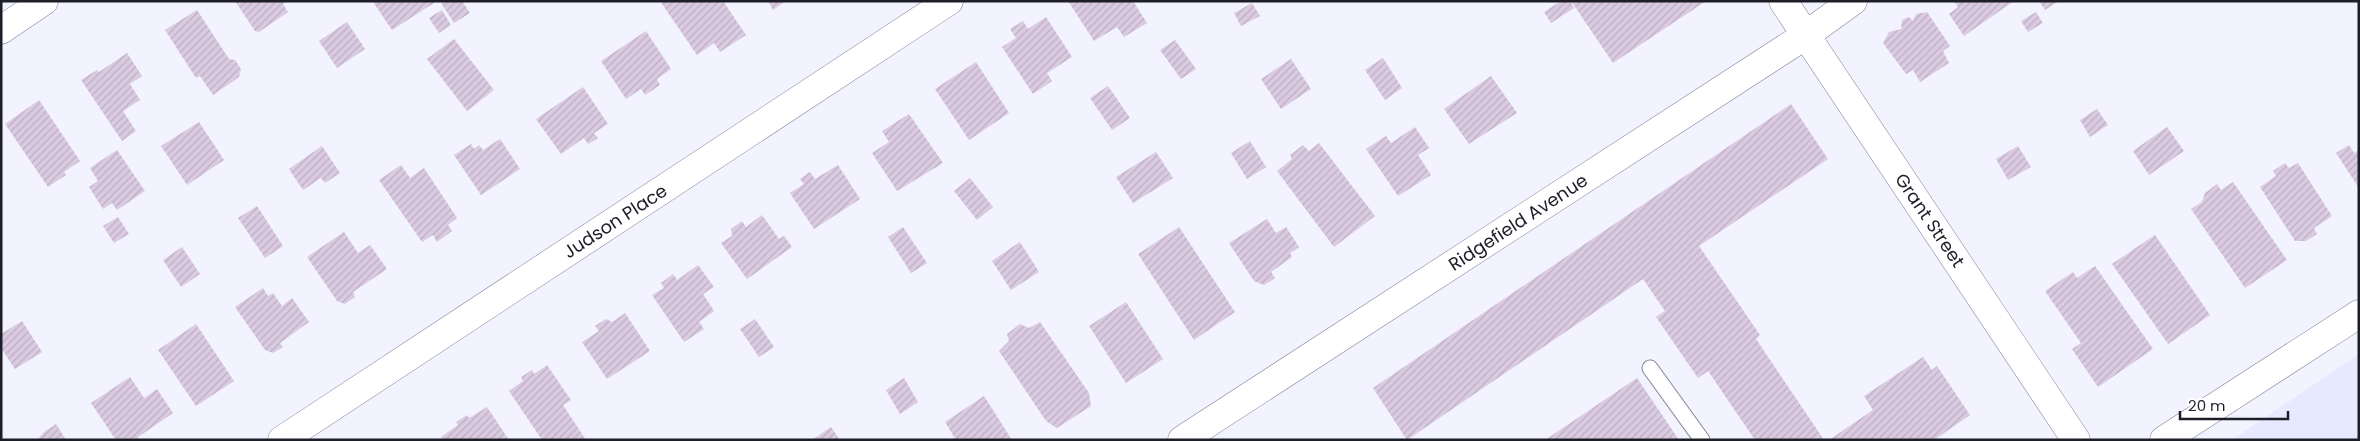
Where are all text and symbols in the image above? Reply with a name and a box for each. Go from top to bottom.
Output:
street label: Ridgefield Avenue [1444,168,1592,276]
street label: Grant Street [1889,168,1971,272]
street label: Judson Place [558,178,672,264]
scale bar [2180,388,2288,420]
text: 20 m [2188,395,2226,416]

